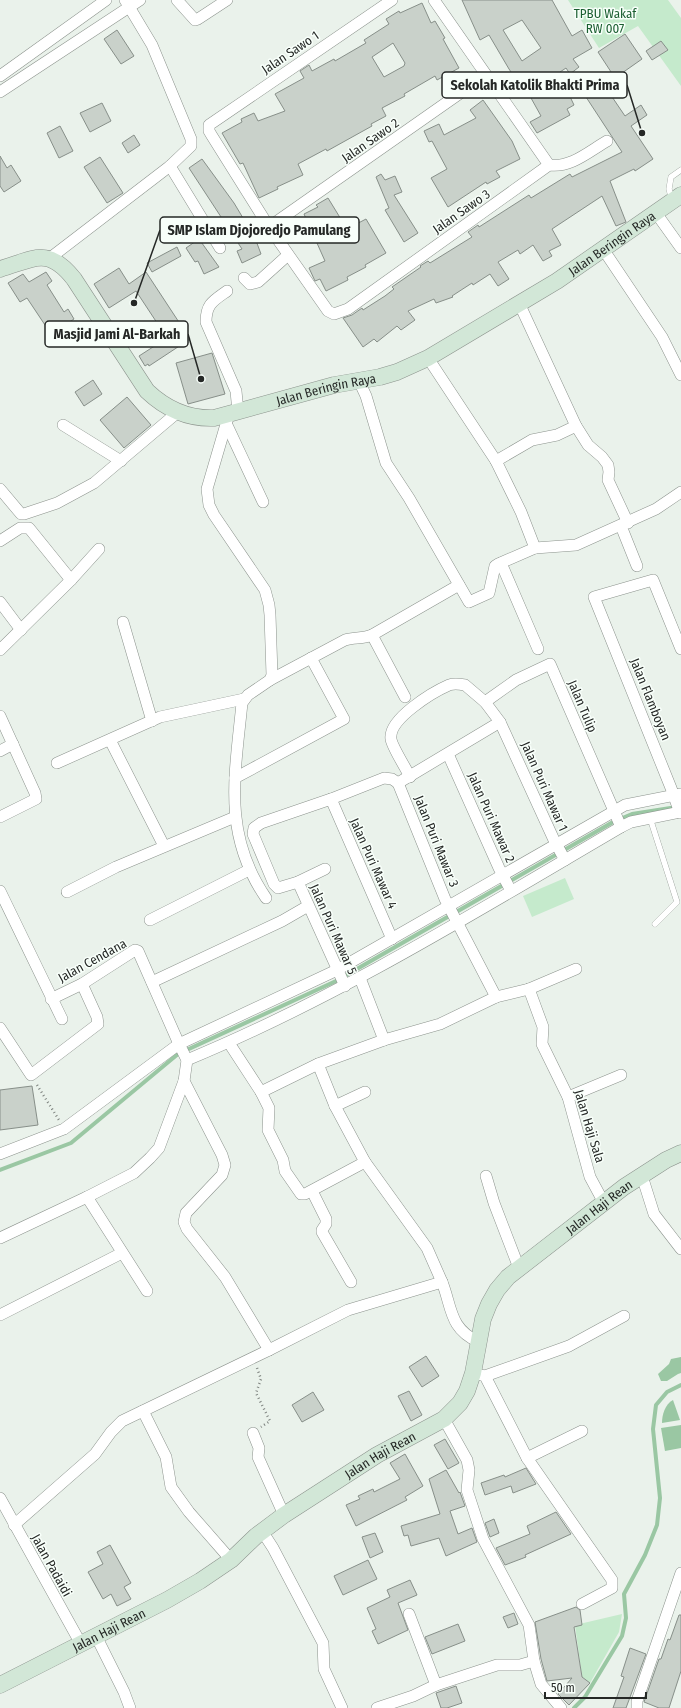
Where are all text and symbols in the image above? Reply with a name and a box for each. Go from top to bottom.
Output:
park label: TPBU Wakaf RW 007 [574,6,637,36]
street label: Jalan Sawo 1 [259,28,322,77]
callout: Sekolah Katolik Bhakti Prima [442,72,627,98]
text: Sekolah Katolik Bhakti Prima [451,77,619,94]
street label: Jalan Sawo 2 [339,115,402,166]
street label: Jalan Sawo 3 [430,186,493,237]
street label: Jalan Beringin Raya [566,208,658,279]
callout: SMP Islam Djojoredjo Pamulang [160,217,359,243]
text: SMP Islam Djojoredjo Pamulang [168,222,350,239]
callout: Masjid Jami Al-Barkah [45,321,188,347]
text: Masjid Jami Al-Barkah [54,326,180,343]
street label: Jalan Beringin Raya [274,371,377,409]
street label: Jalan Flamboyan [627,656,674,742]
street label: Jalan Tulip [565,678,600,735]
street label: Jalan Puri Mawar 1 [518,739,571,833]
street label: Jalan Puri Mawar 2 [465,770,518,865]
street label: Jalan Puri Mawar 3 [411,793,462,889]
street label: Jalan Puri Mawar 4 [347,816,400,911]
street label: Jalan Puri Mawar 5 [307,882,360,977]
street label: Jalan Cendana [56,936,129,985]
street label: Jalan Haji Sala [571,1088,608,1164]
street label: Jalan Haji Rean [563,1177,635,1237]
street label: Jalan Haji Rean [342,1429,418,1482]
street label: Jalan Padaidi [28,1532,75,1599]
street label: Jalan Haji Rean [70,1605,148,1655]
scale bar [545,1674,646,1700]
text: 50 m [551,1681,575,1695]

